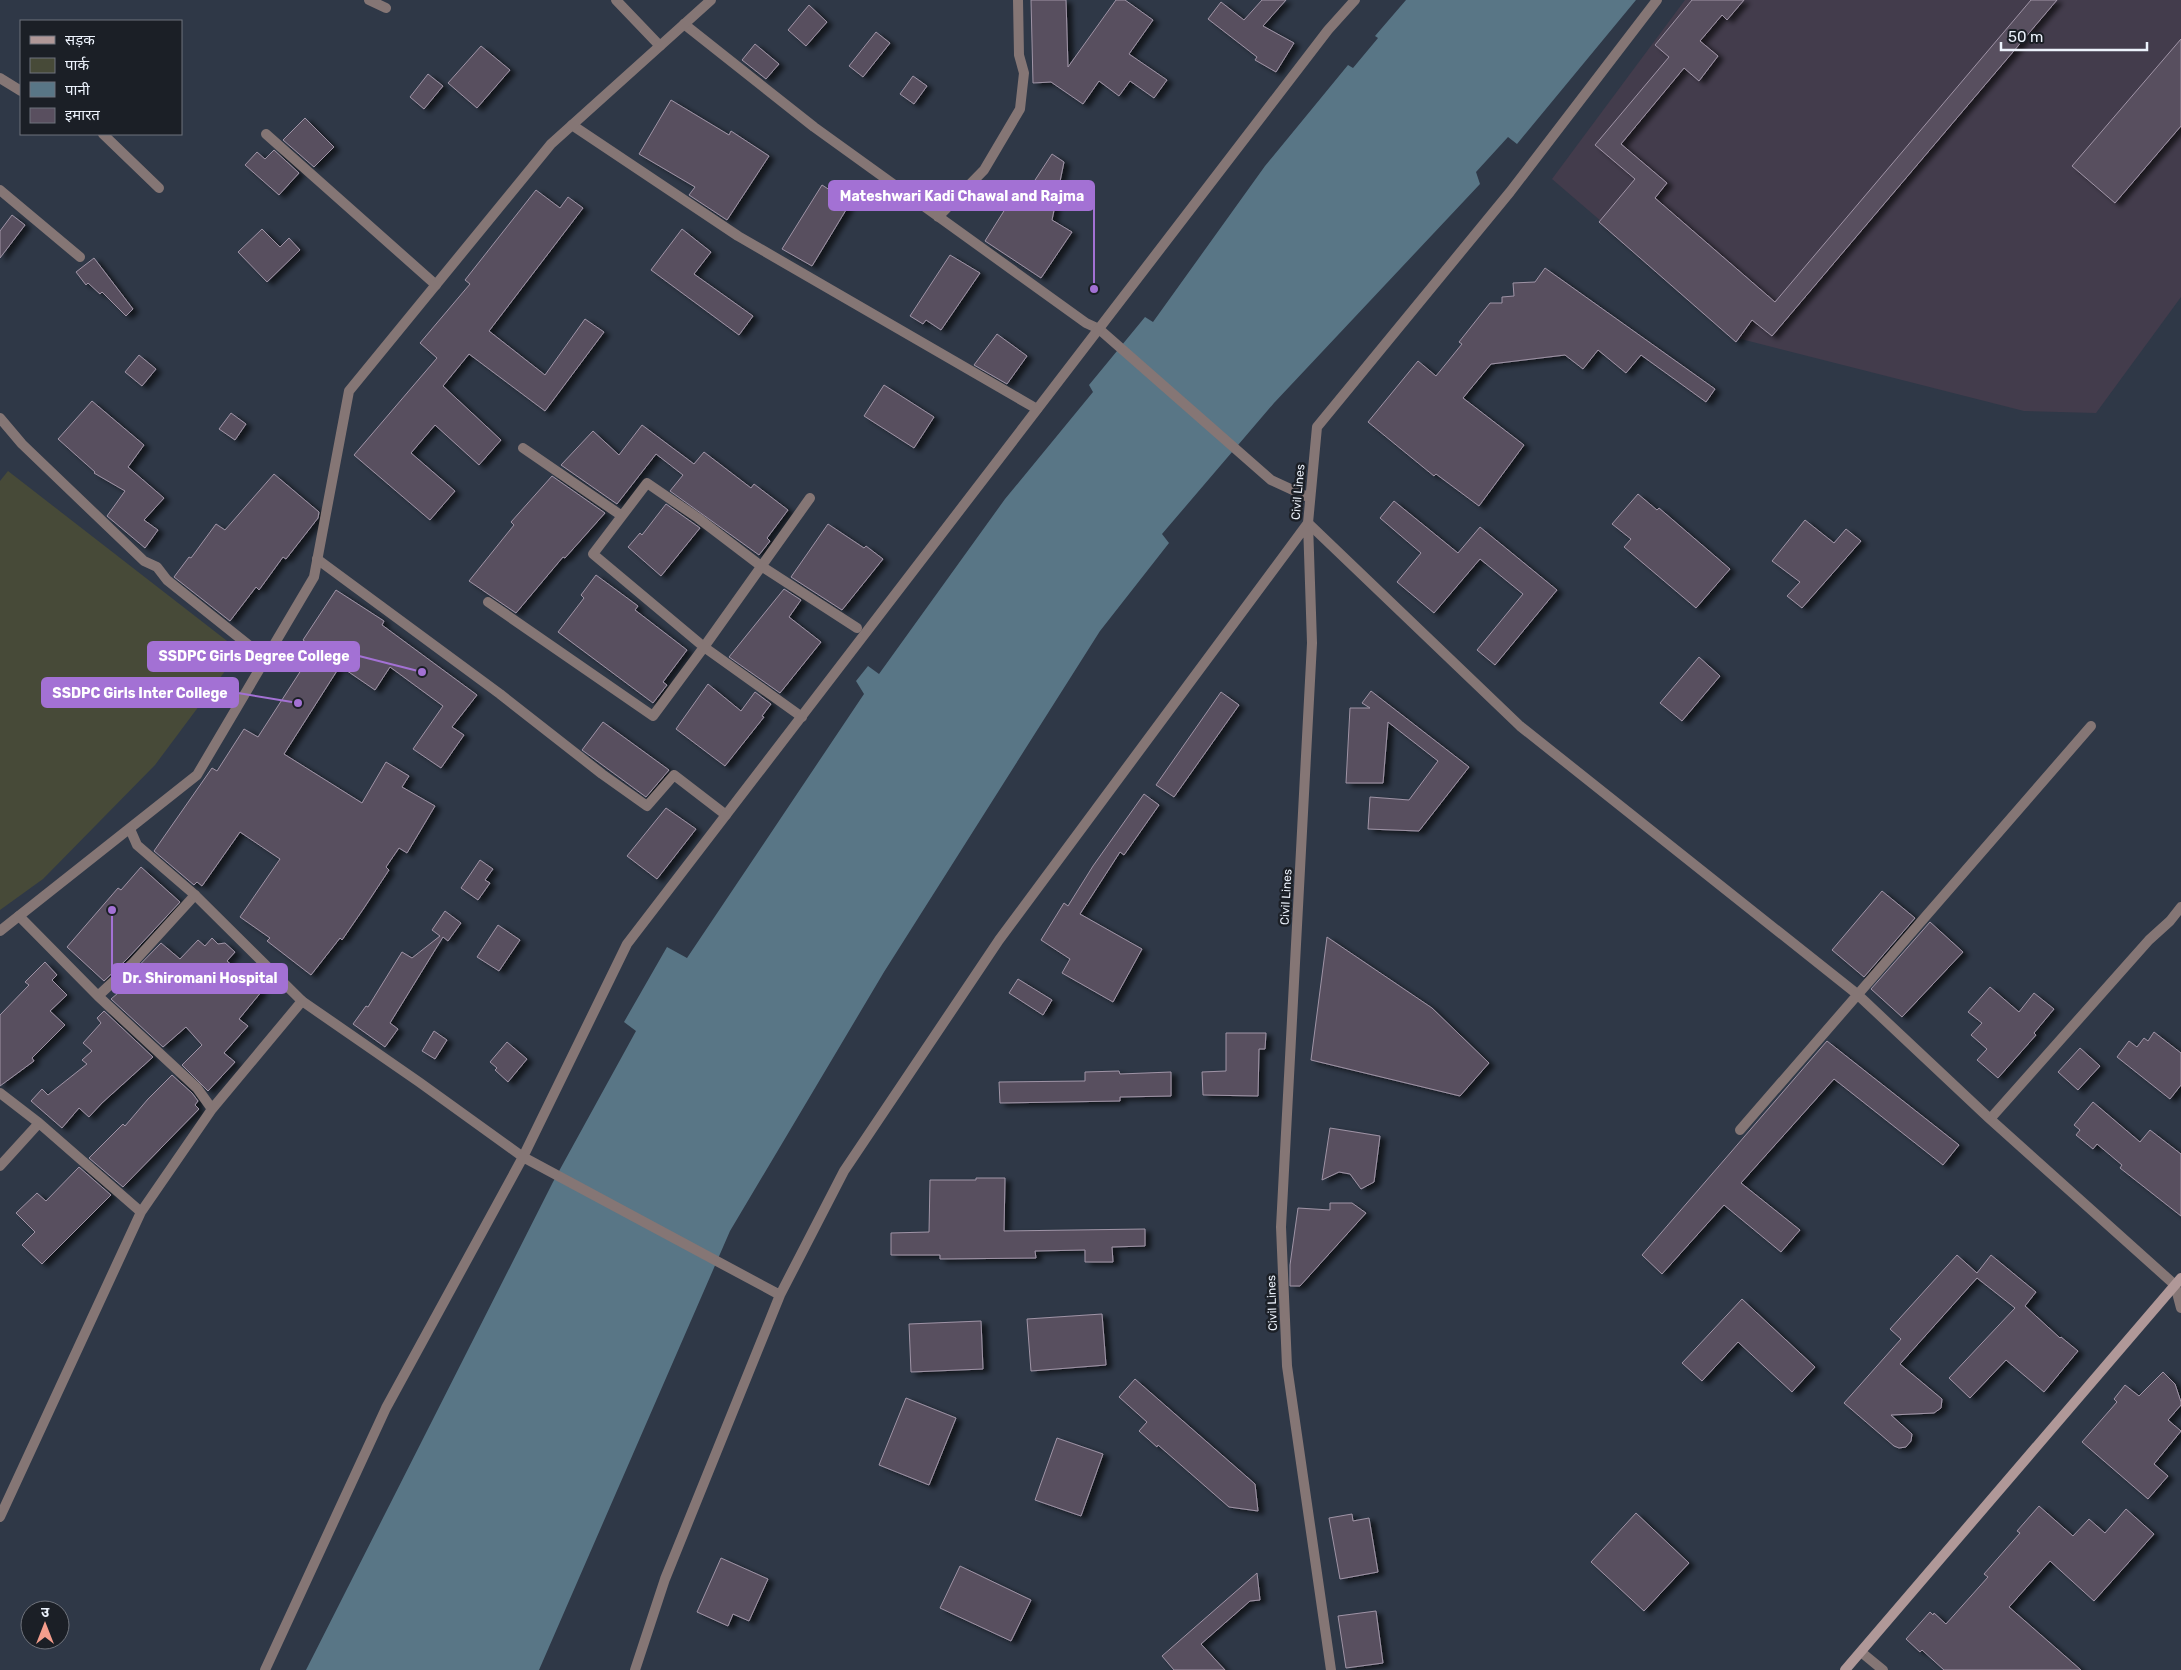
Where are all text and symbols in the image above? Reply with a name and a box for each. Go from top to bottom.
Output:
legend [20,20,182,135]
scale bar [2001,20,2147,52]
text: 50 m [2008,28,2043,46]
text: सड़क [65,31,95,49]
text: पार्क [65,56,89,74]
text: पानी [65,81,91,99]
text: इमारत [65,106,100,124]
callout: Mateshwari Kadi Chawal and Rajma [829,181,1094,210]
text: Mateshwari Kadi Chawal and Rajma [840,188,1084,205]
street label: Civil Lines [1289,463,1307,521]
callout: SSDPC Girls Degree College [148,642,359,671]
text: SSDPC Girls Degree College [158,648,350,665]
callout: SSDPC Girls Inter College [42,678,238,707]
text: SSDPC Girls Inter College [52,685,228,702]
street label: Civil Lines [1278,869,1294,925]
callout: Dr. Shiromani Hospital [112,964,287,993]
text: Dr. Shiromani Hospital [122,970,278,987]
street label: Civil Lines [1264,1275,1280,1331]
north arrow [20,1600,70,1650]
text: उ [41,1604,50,1621]

